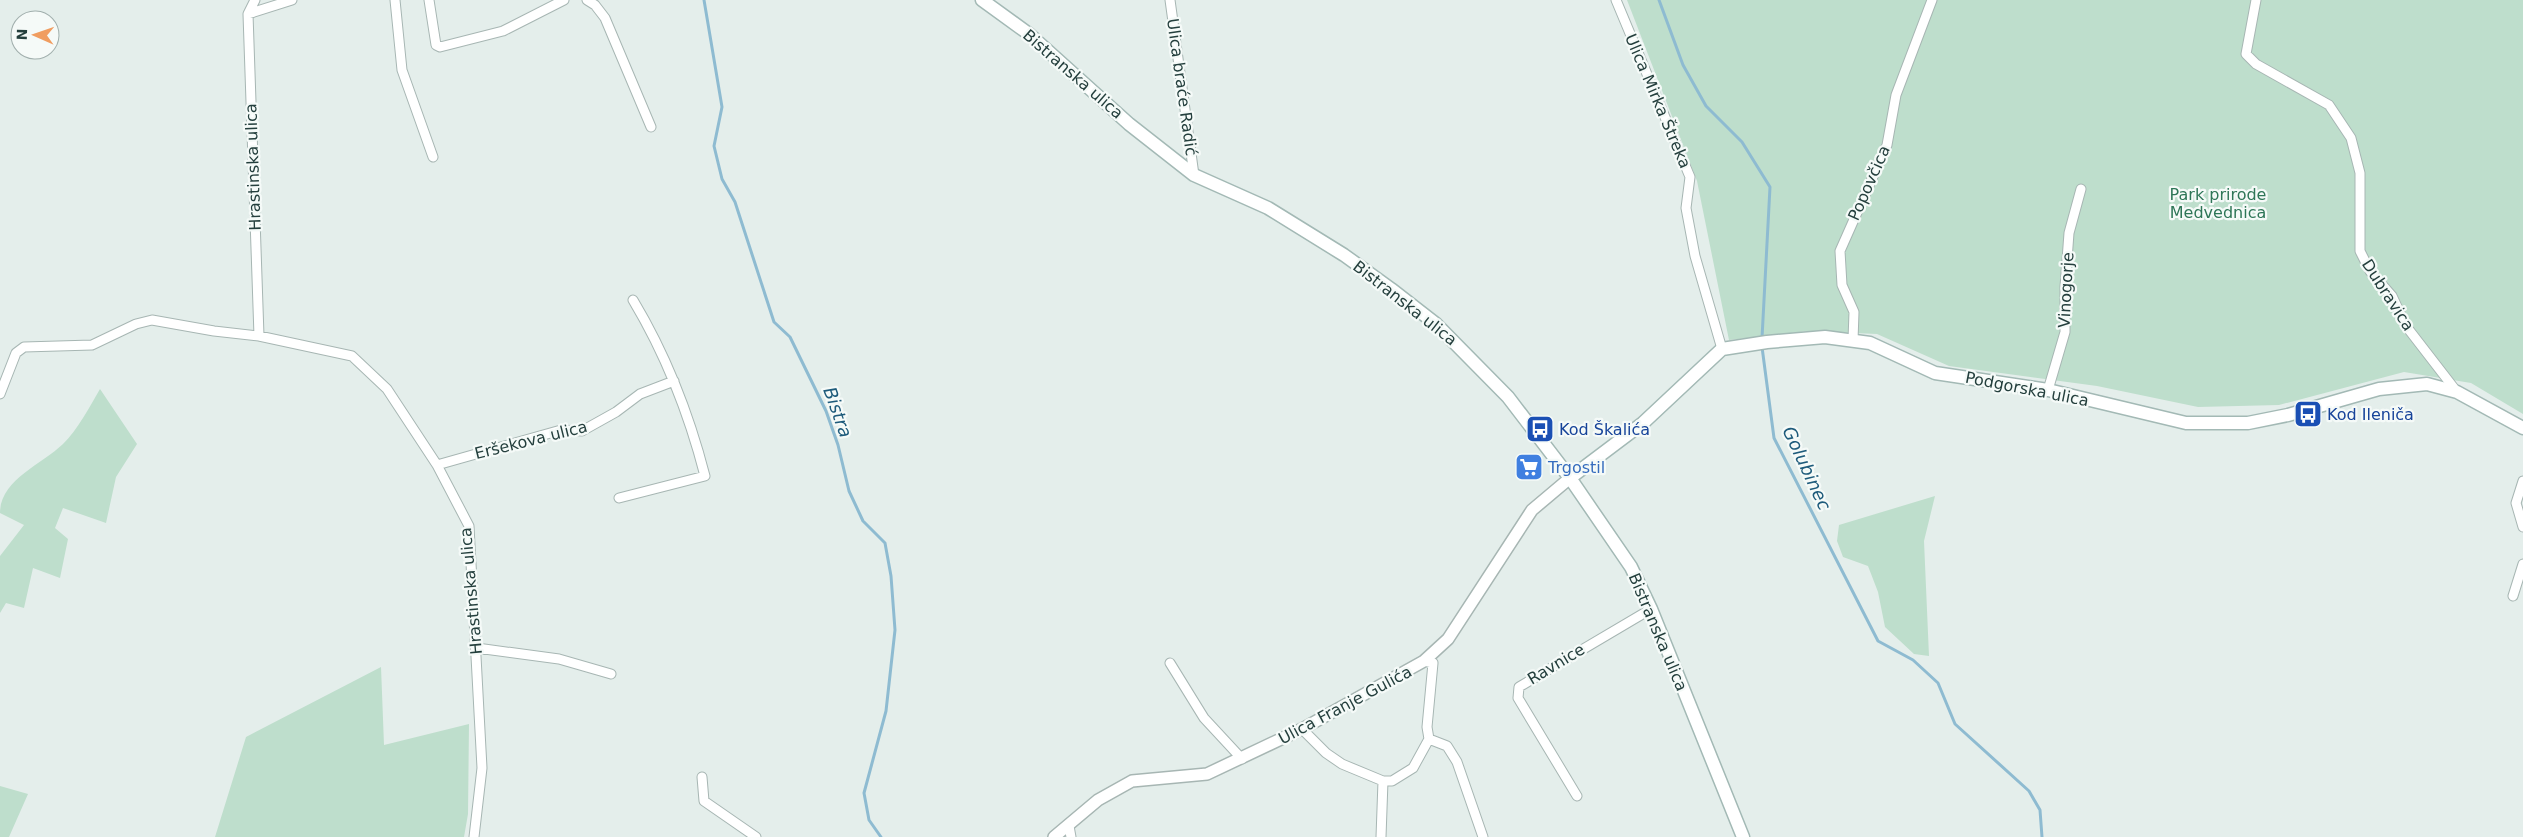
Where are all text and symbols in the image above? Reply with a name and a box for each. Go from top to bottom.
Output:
north arrow [10,10,60,60]
street label: Ulica braće Radić [1163,17,1201,157]
street label: Bistranska ulica [1019,25,1127,123]
text: N [14,28,30,41]
street label: Ulica Mirka Štreka [1621,31,1695,171]
street label: Hrastinska ulica [241,103,265,231]
street label: Popovčica [1844,143,1894,223]
park label: Park prirode Medvednica [2170,185,2266,222]
street label: Vinogorje [2055,252,2077,328]
street label: Dubravica [2358,256,2418,334]
street label: Bistranska ulica [1349,257,1461,349]
street label: Podgorska ulica [1964,368,2090,410]
water label: Bistra [819,384,857,440]
bus stop icon: Kod Ileniča [2293,399,2323,429]
place label: Kod Ileniča [2327,405,2414,424]
bus stop icon: Kod Škalića [1525,414,1555,444]
street label: Eršekova ulica [473,417,589,463]
place label: Kod Škalića [1559,420,1650,439]
water label: Golubinec [1778,423,1836,513]
supermarket icon: Trgostil [1514,452,1544,482]
place label: Trgostil [1547,458,1605,477]
street label: Hrastinska ulica [456,527,486,655]
street label: Bistranska ulica [1625,570,1691,694]
street label: Ravnice [1524,640,1588,688]
street label: Ulica Franje Gulića [1275,662,1415,748]

